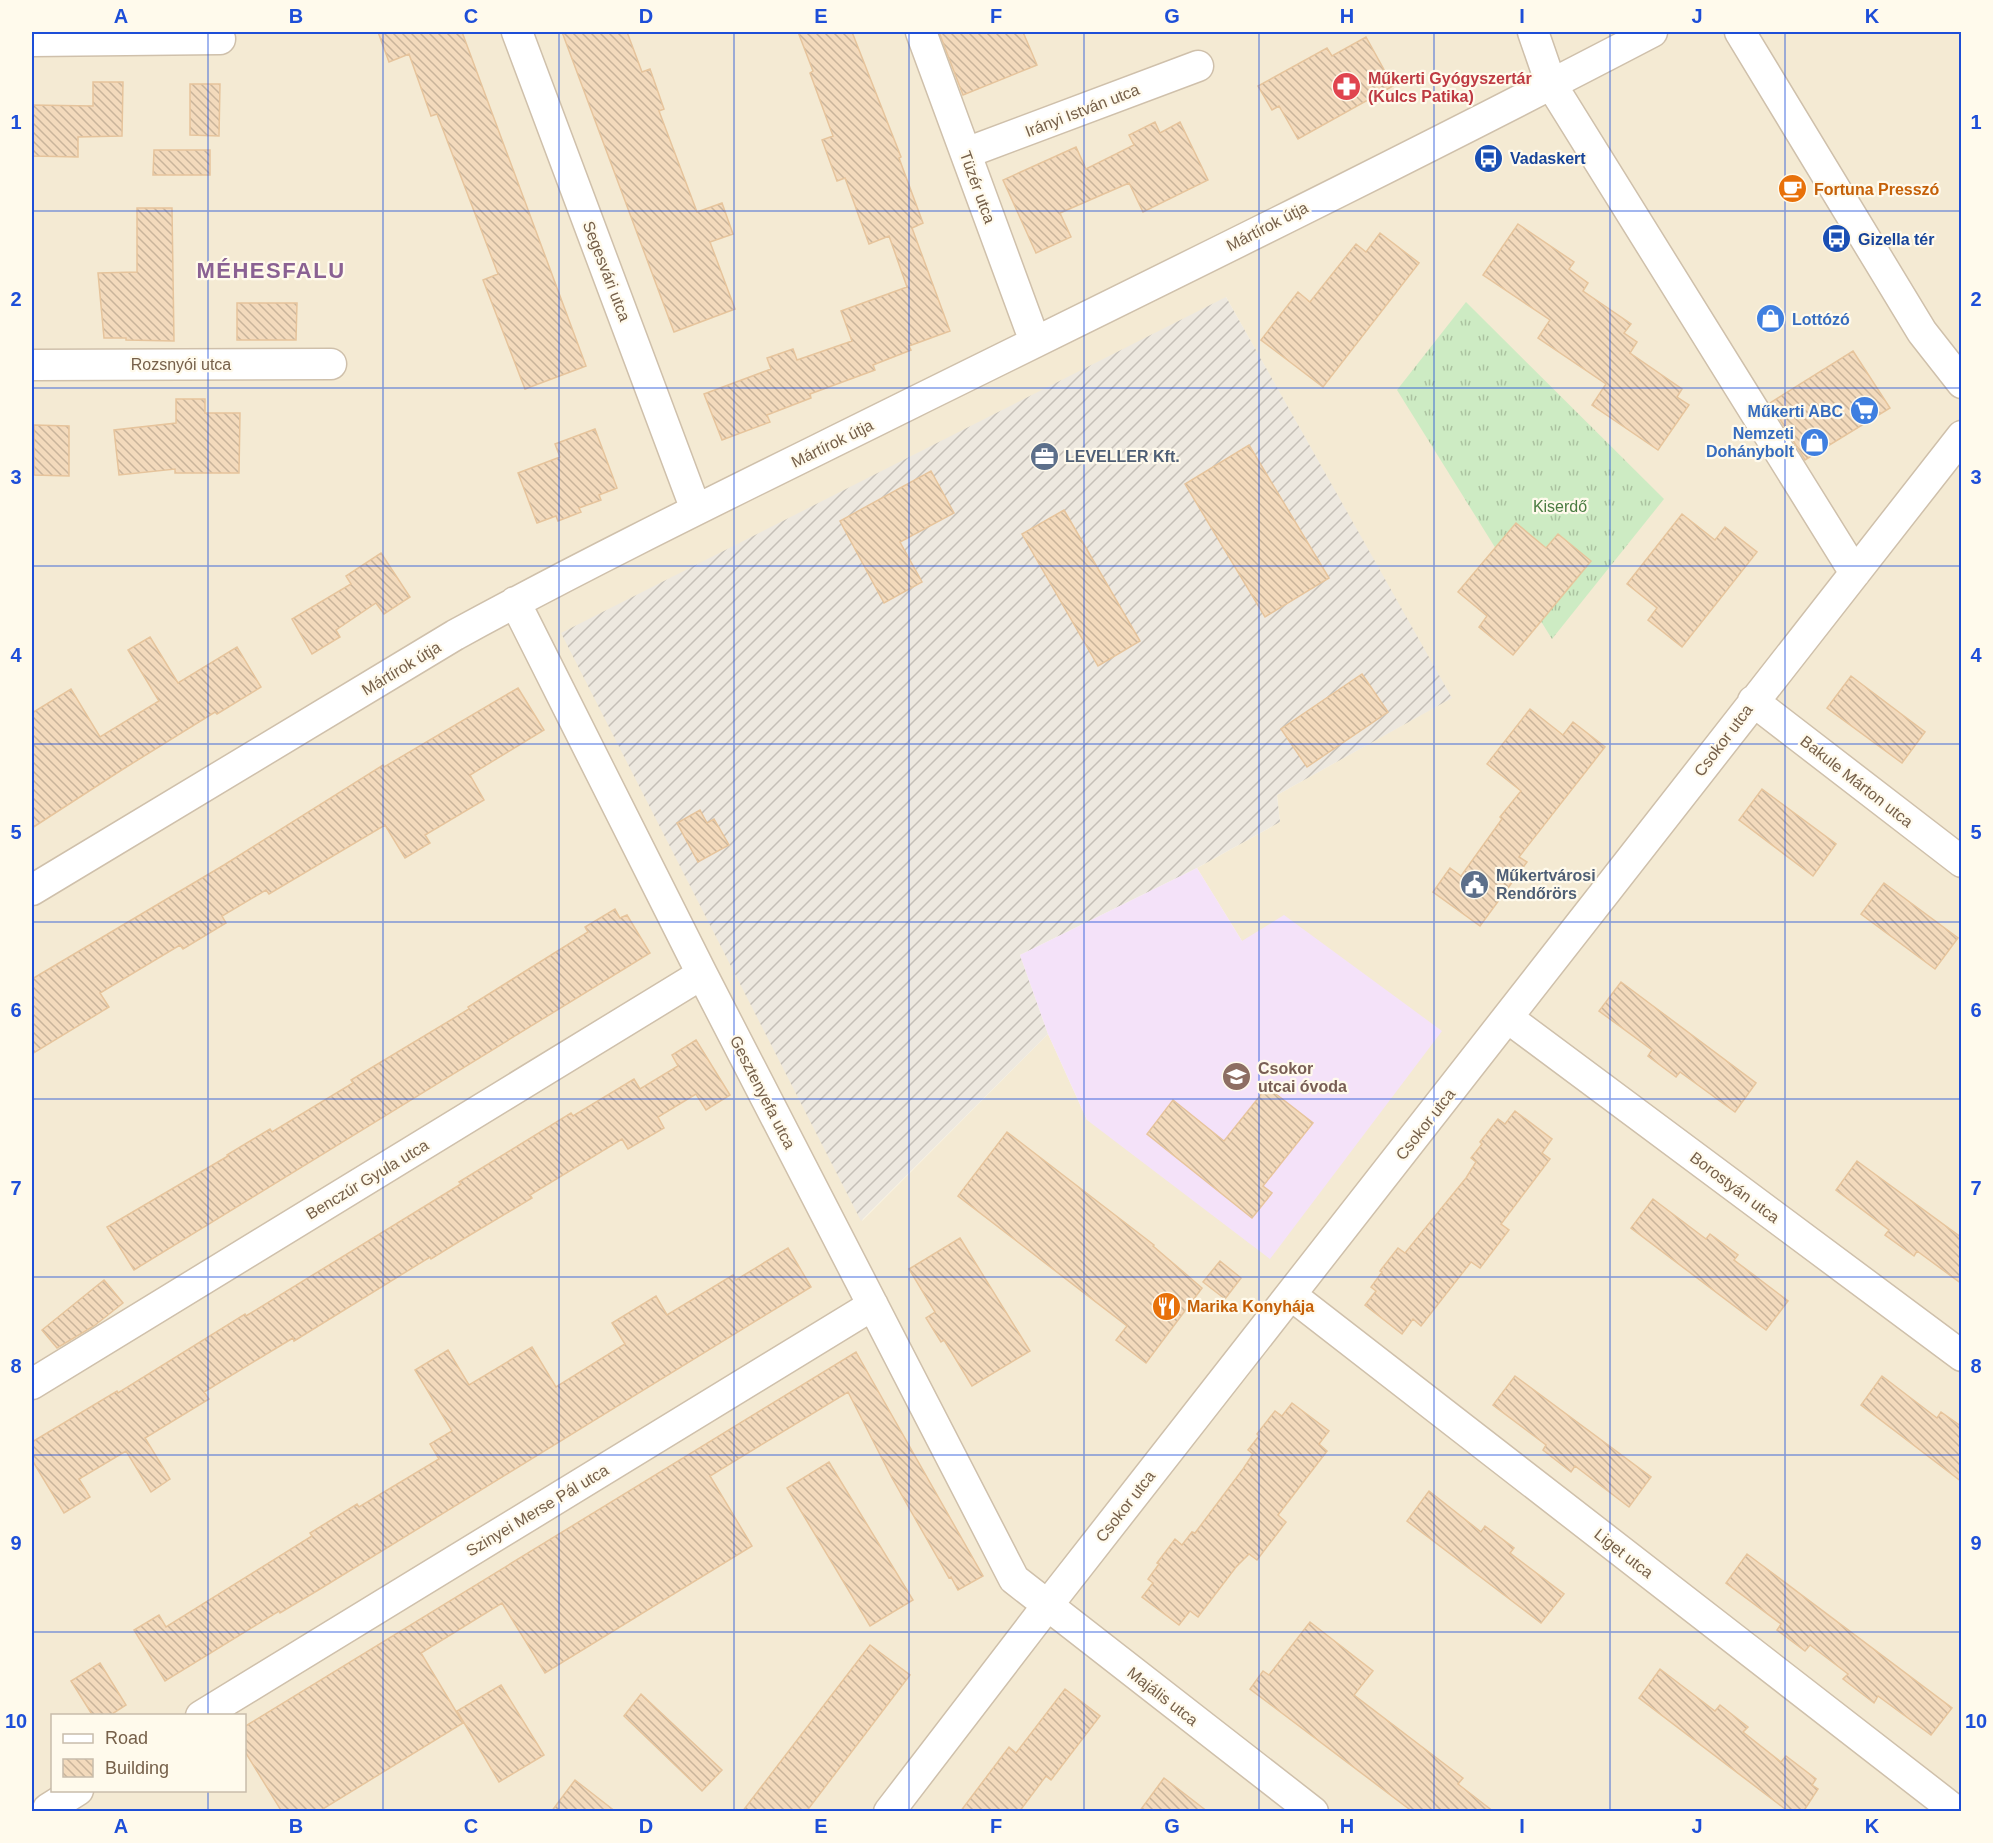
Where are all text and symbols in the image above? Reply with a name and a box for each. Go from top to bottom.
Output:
text: A [114,5,128,27]
text: B [289,5,303,27]
text: C [464,5,478,27]
text: D [639,5,653,27]
text: E [814,5,828,27]
text: F [990,5,1002,27]
text: G [1164,5,1180,27]
text: H [1340,5,1354,27]
text: I [1519,5,1525,27]
text: J [1691,5,1703,27]
text: K [1865,5,1880,27]
place label: Műkerti Gyógyszertár (Kulcs Patika) [1368,70,1532,105]
pharmacy icon: Műkerti Gyógyszertár (Kulcs Patika) [1331,71,1363,103]
street label: Irányi István utca [1023,81,1142,140]
text: 1 [10,111,22,133]
text: 1 [1970,111,1982,133]
bus stop icon: Vadaskert [1473,142,1505,174]
street label: Tüzér utca [957,149,998,226]
place label: Vadaskert [1510,150,1586,167]
cafe icon: Fortuna Presszó [1777,173,1809,205]
place label: Fortuna Presszó [1814,181,1940,198]
street label: Mártírok útja [1224,199,1311,254]
street label: Segesvári utca [580,219,633,324]
bus stop icon: Gizella tér [1821,223,1853,255]
place label: Gizella tér [1858,231,1934,248]
district label: MÉHESFALU [196,258,346,283]
text: 2 [10,288,22,310]
text: 2 [1970,288,1982,310]
shop icon: Lottózó [1755,303,1787,335]
place label: Lottózó [1792,311,1850,328]
street label: Rozsnyói utca [131,356,231,373]
supermarket icon: Műkerti ABC [1848,395,1880,427]
place label: Műkerti ABC [1748,403,1843,420]
street label: Mártírok útja [789,416,876,471]
place label: Nemzeti Dohánybolt [1706,425,1795,460]
shop icon: Nemzeti Dohánybolt [1799,426,1831,458]
office icon: LEVELLER Kft. [1028,440,1060,472]
place label: LEVELLER Kft. [1065,448,1180,465]
text: 3 [10,466,22,488]
text: 3 [1970,466,1982,488]
park label: Kiserdő [1533,498,1587,515]
street label: Mártírok útja [359,638,444,699]
text: 4 [10,644,22,666]
text: 4 [1970,644,1982,666]
street label: Csokor utca [1691,701,1756,780]
street label: Bakule Márton utca [1797,732,1916,831]
text: 5 [10,821,22,843]
text: 5 [1970,821,1982,843]
place label: Műkertvárosi Rendőrörs [1496,867,1596,902]
public building icon: Műkertvárosi Rendőrörs [1459,868,1491,900]
text: 6 [10,999,22,1021]
text: 6 [1970,999,1982,1021]
street label: Gesztenyefa utca [727,1033,798,1152]
place label: Csokor utcai óvoda [1258,1060,1347,1095]
school or university icon: Csokor utcai óvoda [1221,1061,1253,1093]
street label: Csokor utca [1392,1085,1458,1163]
street label: Benczúr Gyula utca [303,1136,432,1223]
street label: Borostyán utca [1687,1148,1783,1226]
text: 7 [10,1177,22,1199]
text: 7 [1970,1177,1982,1199]
restaurant icon: Marika Konyhája [1150,1290,1182,1322]
place label: Marika Konyhája [1187,1298,1314,1315]
text: 8 [10,1355,22,1377]
text: 8 [1970,1355,1982,1377]
street label: Szinyei Merse Pál utca [463,1461,611,1560]
street label: Csokor utca [1092,1467,1158,1545]
street label: Liget utca [1591,1525,1656,1582]
text: 9 [10,1532,22,1554]
text: 9 [1970,1532,1982,1554]
street label: Majális utca [1124,1664,1201,1729]
text: 10 [5,1710,27,1732]
text: 10 [1965,1710,1987,1732]
legend [51,1714,246,1792]
text: Road [105,1728,148,1748]
text: Building [105,1758,169,1778]
text: A [114,1815,128,1837]
text: B [289,1815,303,1837]
text: C [464,1815,478,1837]
text: D [639,1815,653,1837]
text: E [814,1815,828,1837]
text: F [990,1815,1002,1837]
text: G [1164,1815,1180,1837]
text: H [1340,1815,1354,1837]
text: I [1519,1815,1525,1837]
text: J [1691,1815,1703,1837]
text: K [1865,1815,1880,1837]

